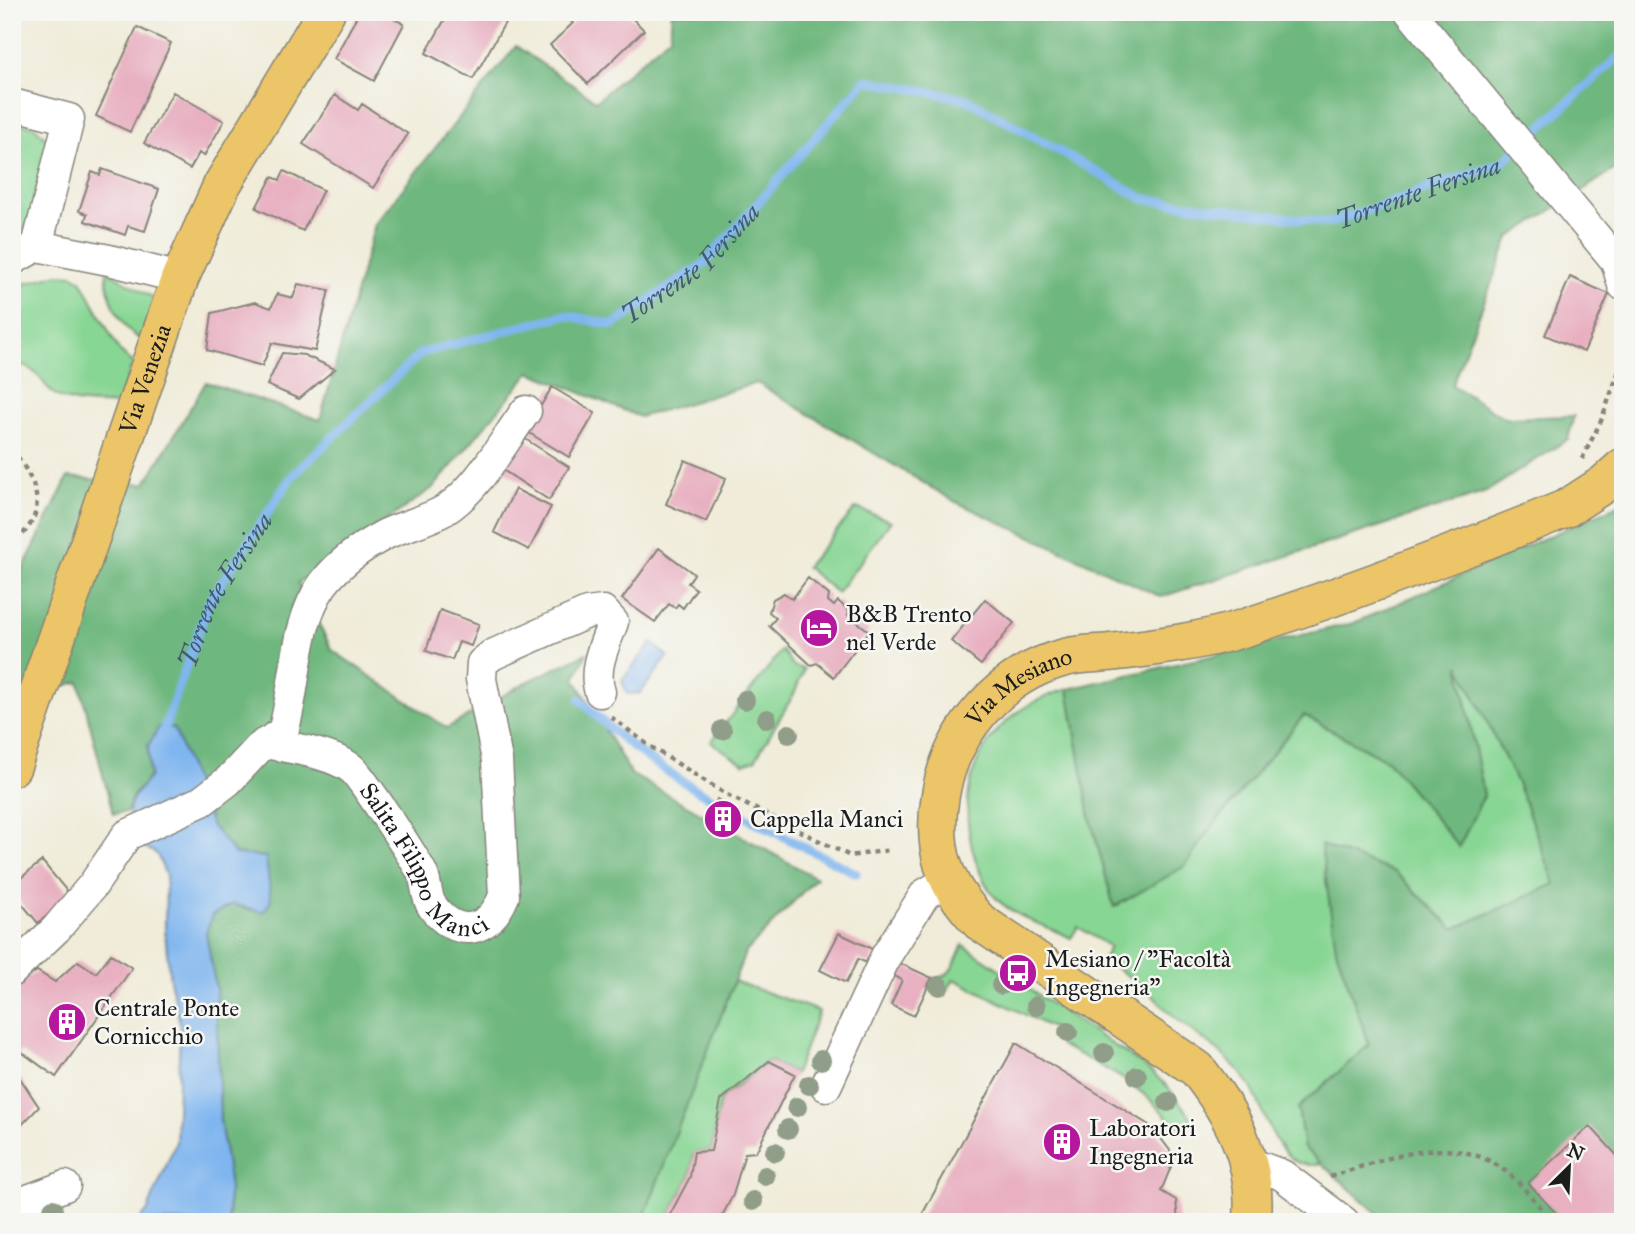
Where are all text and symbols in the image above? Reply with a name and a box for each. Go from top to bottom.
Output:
water label: Torrente Fersina [1331,148,1505,236]
water label: Torrente Fersina [615,196,767,331]
street label: Via Venezia [112,319,178,439]
water label: Torrente Fersina [171,506,279,672]
place label: B&B Trento nel Verde [846,599,972,657]
hotel icon: B&B Trento nel Verde [798,607,840,649]
street label: Via Mesiano [958,641,1075,733]
street label: Salita Filippo Manci [353,777,494,943]
building icon: Cappella Manci [702,798,744,840]
place label: Cappella Manci [750,804,904,834]
place label: Mesiano / "Facoltà Ingegneria" [1045,944,1232,1002]
bus stop icon: Mesiano / "Facoltà Ingegneria" [997,952,1039,994]
place label: Centrale Ponte Cornicchio [94,993,239,1051]
building icon: Centrale Ponte Cornicchio [46,1001,88,1043]
place label: Laboratori Ingegneria [1089,1113,1197,1171]
building icon: Laboratori Ingegneria [1041,1121,1083,1163]
north arrow [1534,1132,1604,1202]
text: N [1564,1138,1588,1166]

